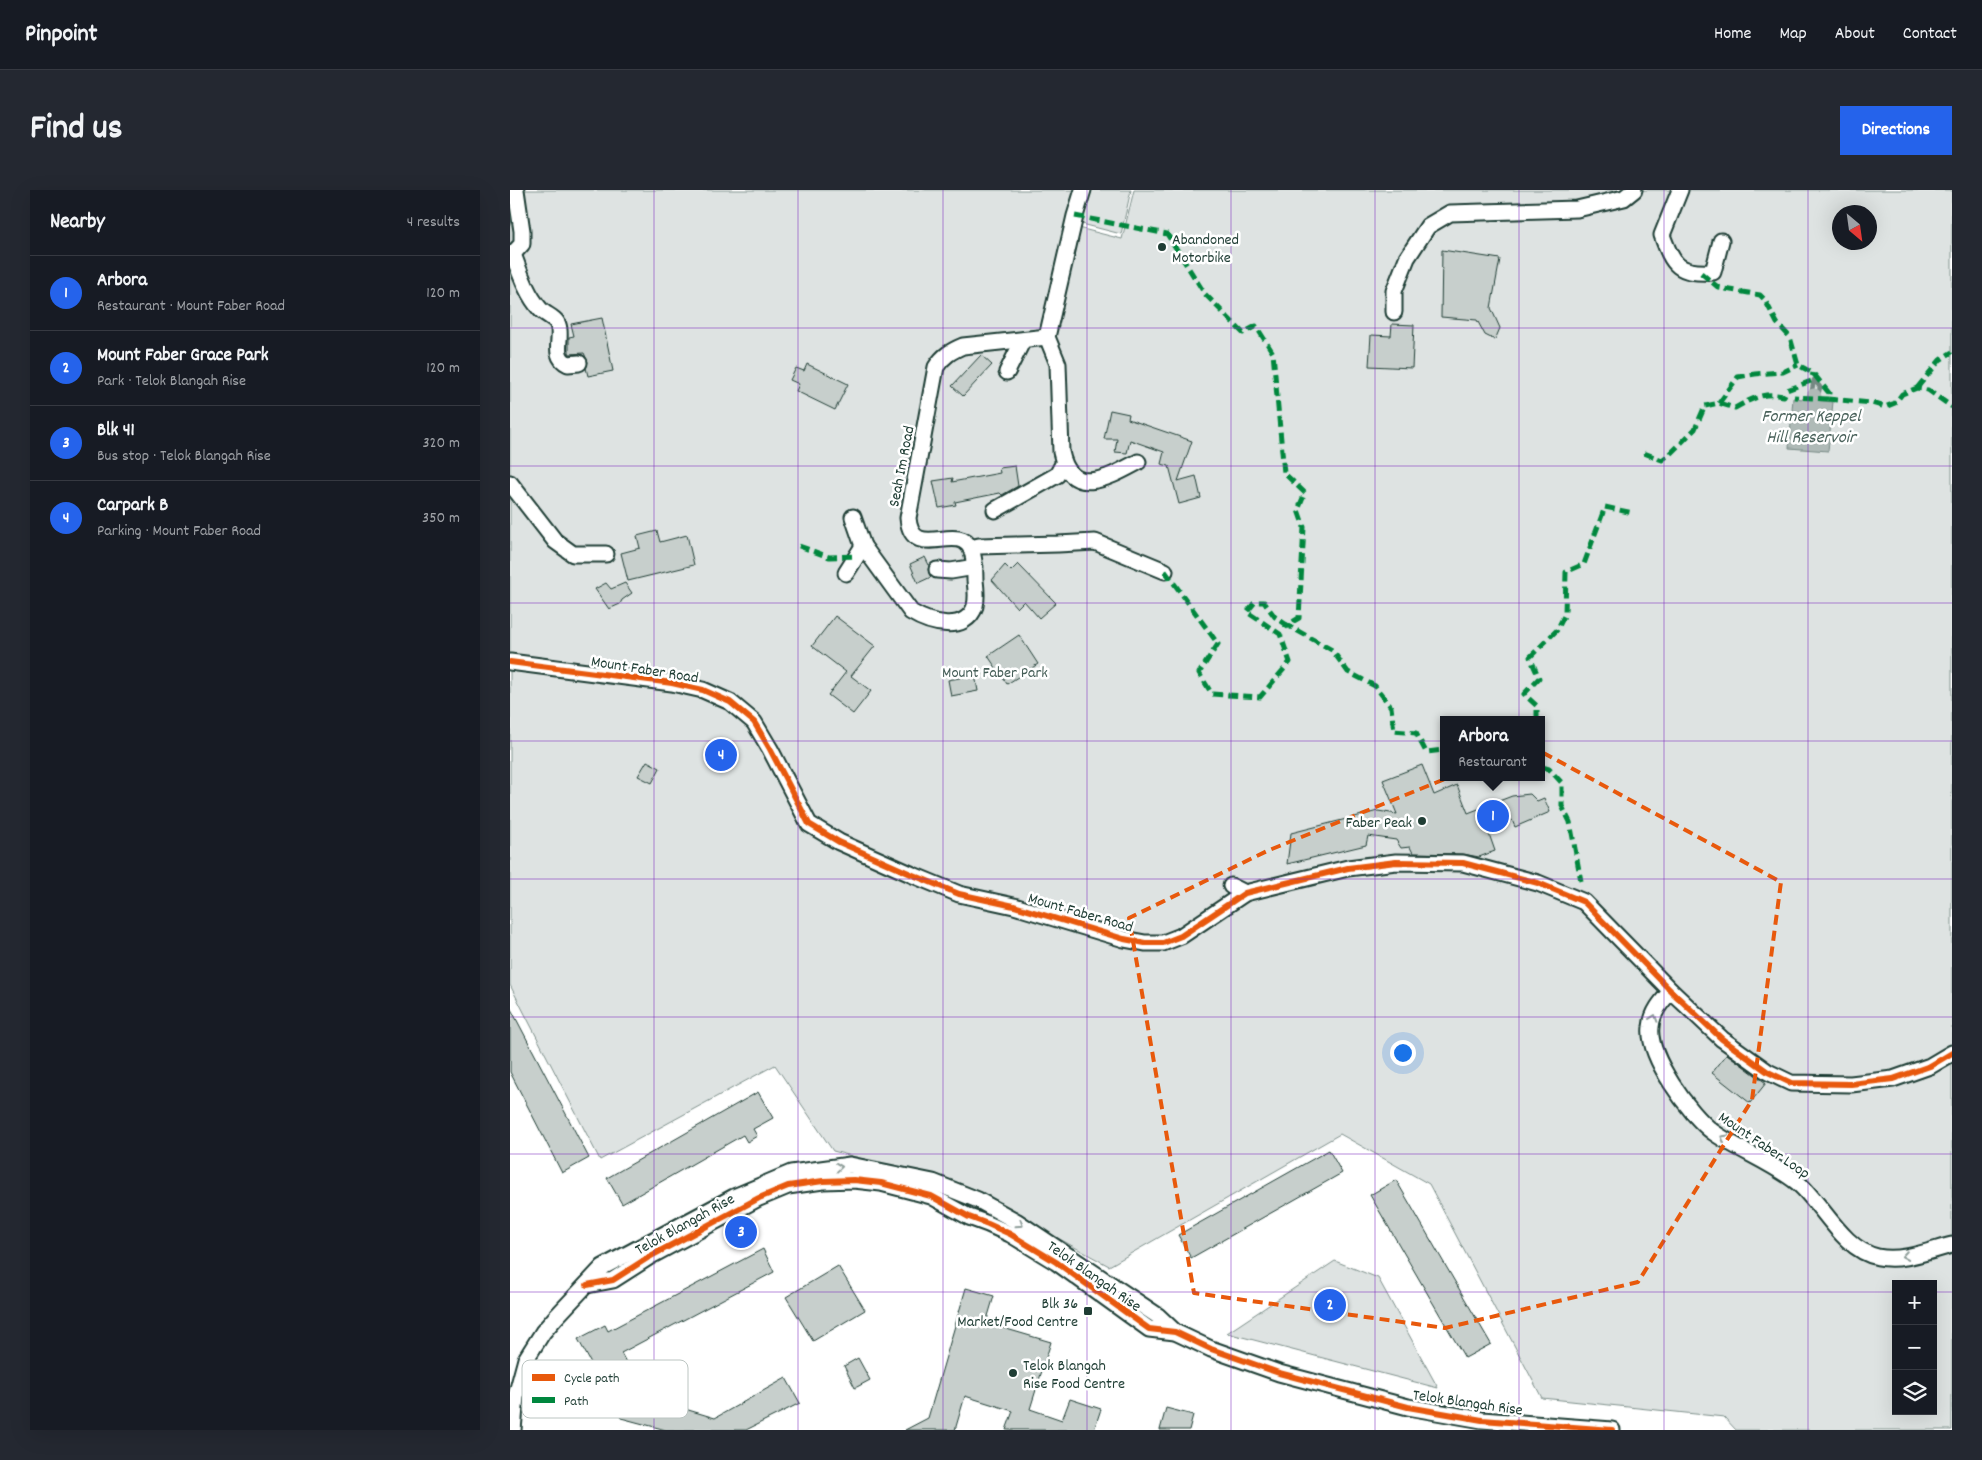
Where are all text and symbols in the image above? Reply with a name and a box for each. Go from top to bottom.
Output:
text: Pinpoint [25,18,97,52]
text: Home [1714,22,1751,47]
text: Map [1779,22,1807,47]
text: About [1835,22,1875,47]
text: Contact [1903,22,1957,47]
text: Find us [30,105,122,155]
button: Directions [1840,106,1952,155]
north arrow [1832,205,1877,250]
text: Nearby [50,208,105,238]
text: 4 results [407,211,460,234]
place label: Abandoned Motorbike [1172,229,1239,270]
marker: Abandoned Motorbike [1156,241,1168,253]
text: Arbora [97,268,147,295]
text: 1 [64,282,68,305]
text: 120 m [426,282,460,305]
text: Restaurant · Mount Faber Road [97,295,285,318]
text: Mount Faber Grace Park [97,343,269,370]
text: 2 [63,357,70,380]
text: 120 m [426,357,460,380]
text: Park · Telok Blangah Rise [97,370,246,393]
water label: Former Keppel Hill Reservoir [1762,405,1862,451]
text: Blk 41 [97,418,135,445]
street label: Seah Im Road [883,424,922,509]
text: 3 [62,432,70,455]
text: 320 m [423,432,460,455]
text: Bus stop · Telok Blangah Rise [97,445,271,468]
text: Carpark B [97,493,168,520]
text: 4 [63,507,69,530]
text: 350 m [422,507,460,530]
text: Parking · Mount Faber Road [97,520,261,543]
street label: Mount Faber Road [589,651,700,690]
park label: Mount Faber Park [942,662,1048,685]
popup [1440,716,1545,781]
text: Arbora [1458,724,1508,751]
pin: 4 [705,736,737,774]
text: Restaurant [1458,751,1527,774]
pin: 1 [1477,797,1509,835]
place label: Faber Peak [1345,812,1412,835]
marker: Faber Peak [1416,815,1428,827]
street label: Mount Faber Road [1025,887,1136,939]
one-way arrow [1648,1014,1658,1022]
your location [1390,1040,1416,1066]
street label: Mount Faber Loop [1713,1107,1814,1185]
one-way arrow [1720,1135,1729,1145]
one-way arrow [835,1162,843,1173]
street label: Telok Blangah Rise [631,1188,739,1262]
pin: 3 [725,1213,757,1251]
one-way arrow [1015,1217,1024,1227]
street label: Telok Blangah Rise [1042,1236,1146,1318]
one-way arrow [1900,1251,1909,1261]
map controls [1892,1280,1937,1415]
button: + [1892,1280,1937,1325]
pin: 2 [1314,1286,1346,1324]
place label: Blk 36 Market/Food Centre [957,1293,1078,1334]
marker: Blk 36 Market/Food Centre [1082,1305,1094,1317]
button: − [1892,1325,1937,1370]
place label: Telok Blangah Rise Food Centre [1023,1355,1125,1396]
legend [522,1360,688,1418]
marker: Telok Blangah Rise Food Centre [1007,1367,1019,1379]
text: Cycle path [564,1369,620,1389]
button: layers [1892,1370,1937,1415]
street label: Telok Blangah Rise [1411,1384,1524,1423]
text: Path [564,1392,589,1412]

